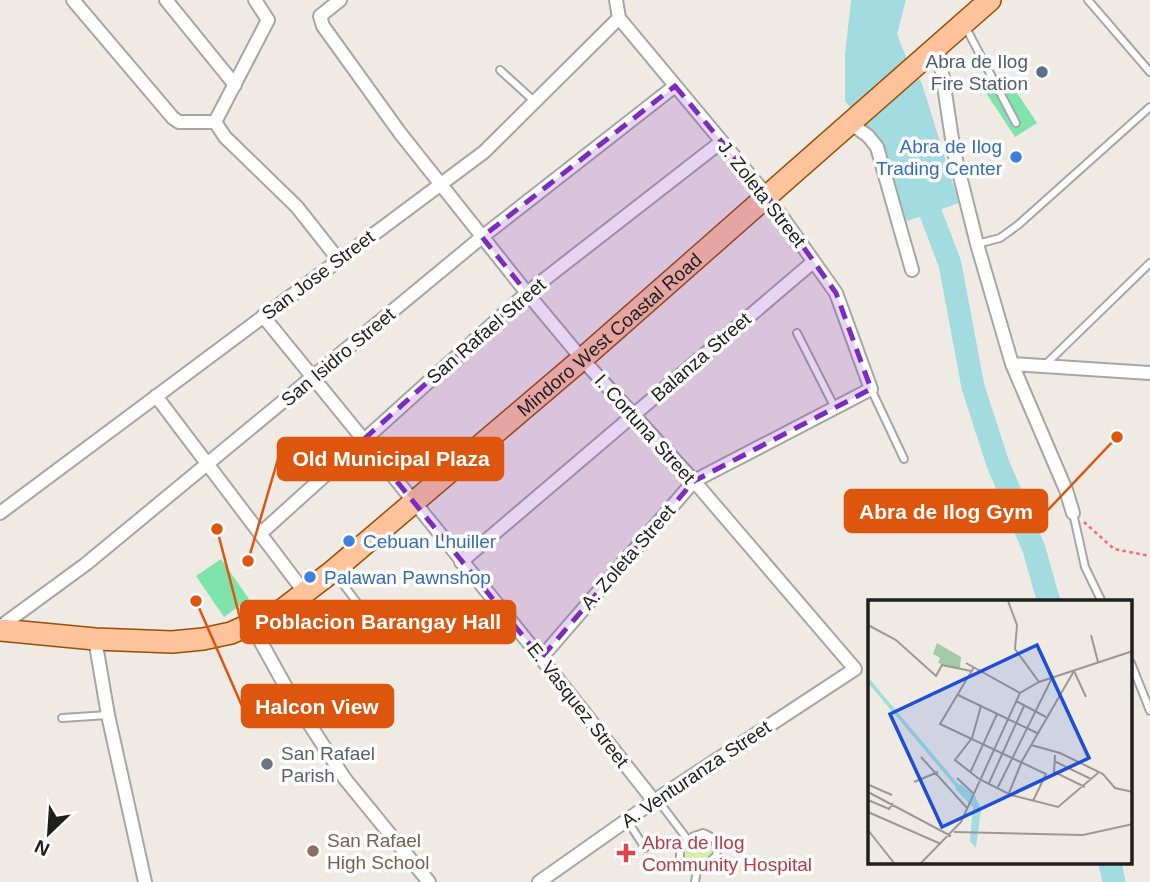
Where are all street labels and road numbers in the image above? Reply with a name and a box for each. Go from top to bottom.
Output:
street label: J. Zoleta Street [714,137,810,252]
street label: San Jose Street [258,226,379,324]
street label: Mindoro West Coastal Road [513,249,706,420]
street label: San Rafael Street [423,273,550,388]
street label: San Isidro Street [277,303,400,411]
street label: Balanza Street [647,308,755,406]
street label: I. Cortuna Street [591,370,700,488]
street label: A. Zoleta Street [577,500,680,614]
street label: E. Vasquez Street [523,639,633,772]
street label: A. Venturanza Street [617,716,775,832]

